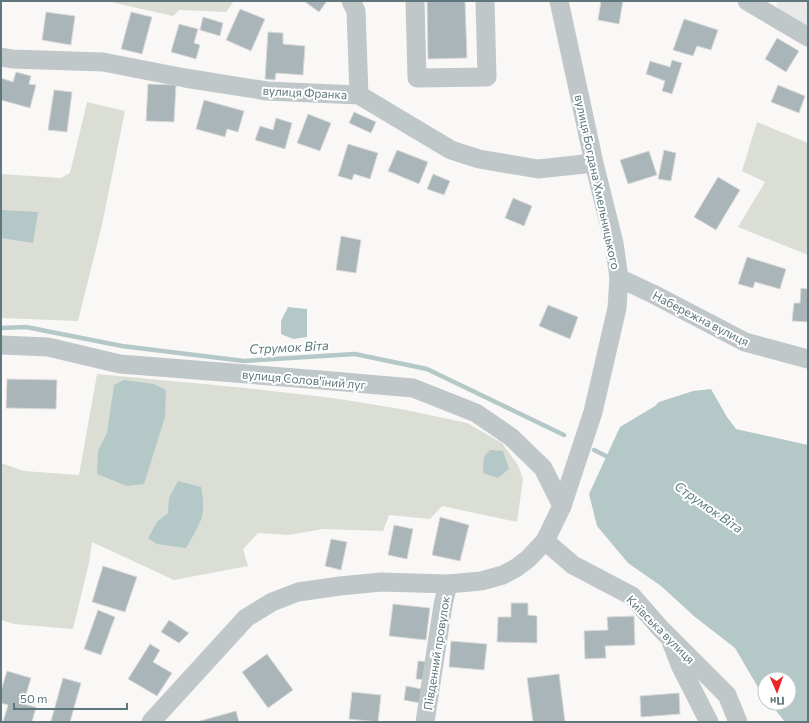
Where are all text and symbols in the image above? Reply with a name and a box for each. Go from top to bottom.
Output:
street label: вулиця Франка [262,83,348,101]
street label: вулиця Богдана Хмельницького [573,93,623,271]
street label: Набережна вулиця [650,288,752,348]
water label: Струмок Віта [249,337,329,357]
street label: вулиця Солов'їний луг [242,367,366,391]
water label: Струмок Віта [672,478,746,537]
street label: Київська вулиця [624,592,698,666]
street label: Південний провулок [420,594,452,711]
north arrow [757,671,797,711]
scale bar [14,685,127,711]
text: 50 m [20,691,48,705]
text: Пн [770,695,785,708]

